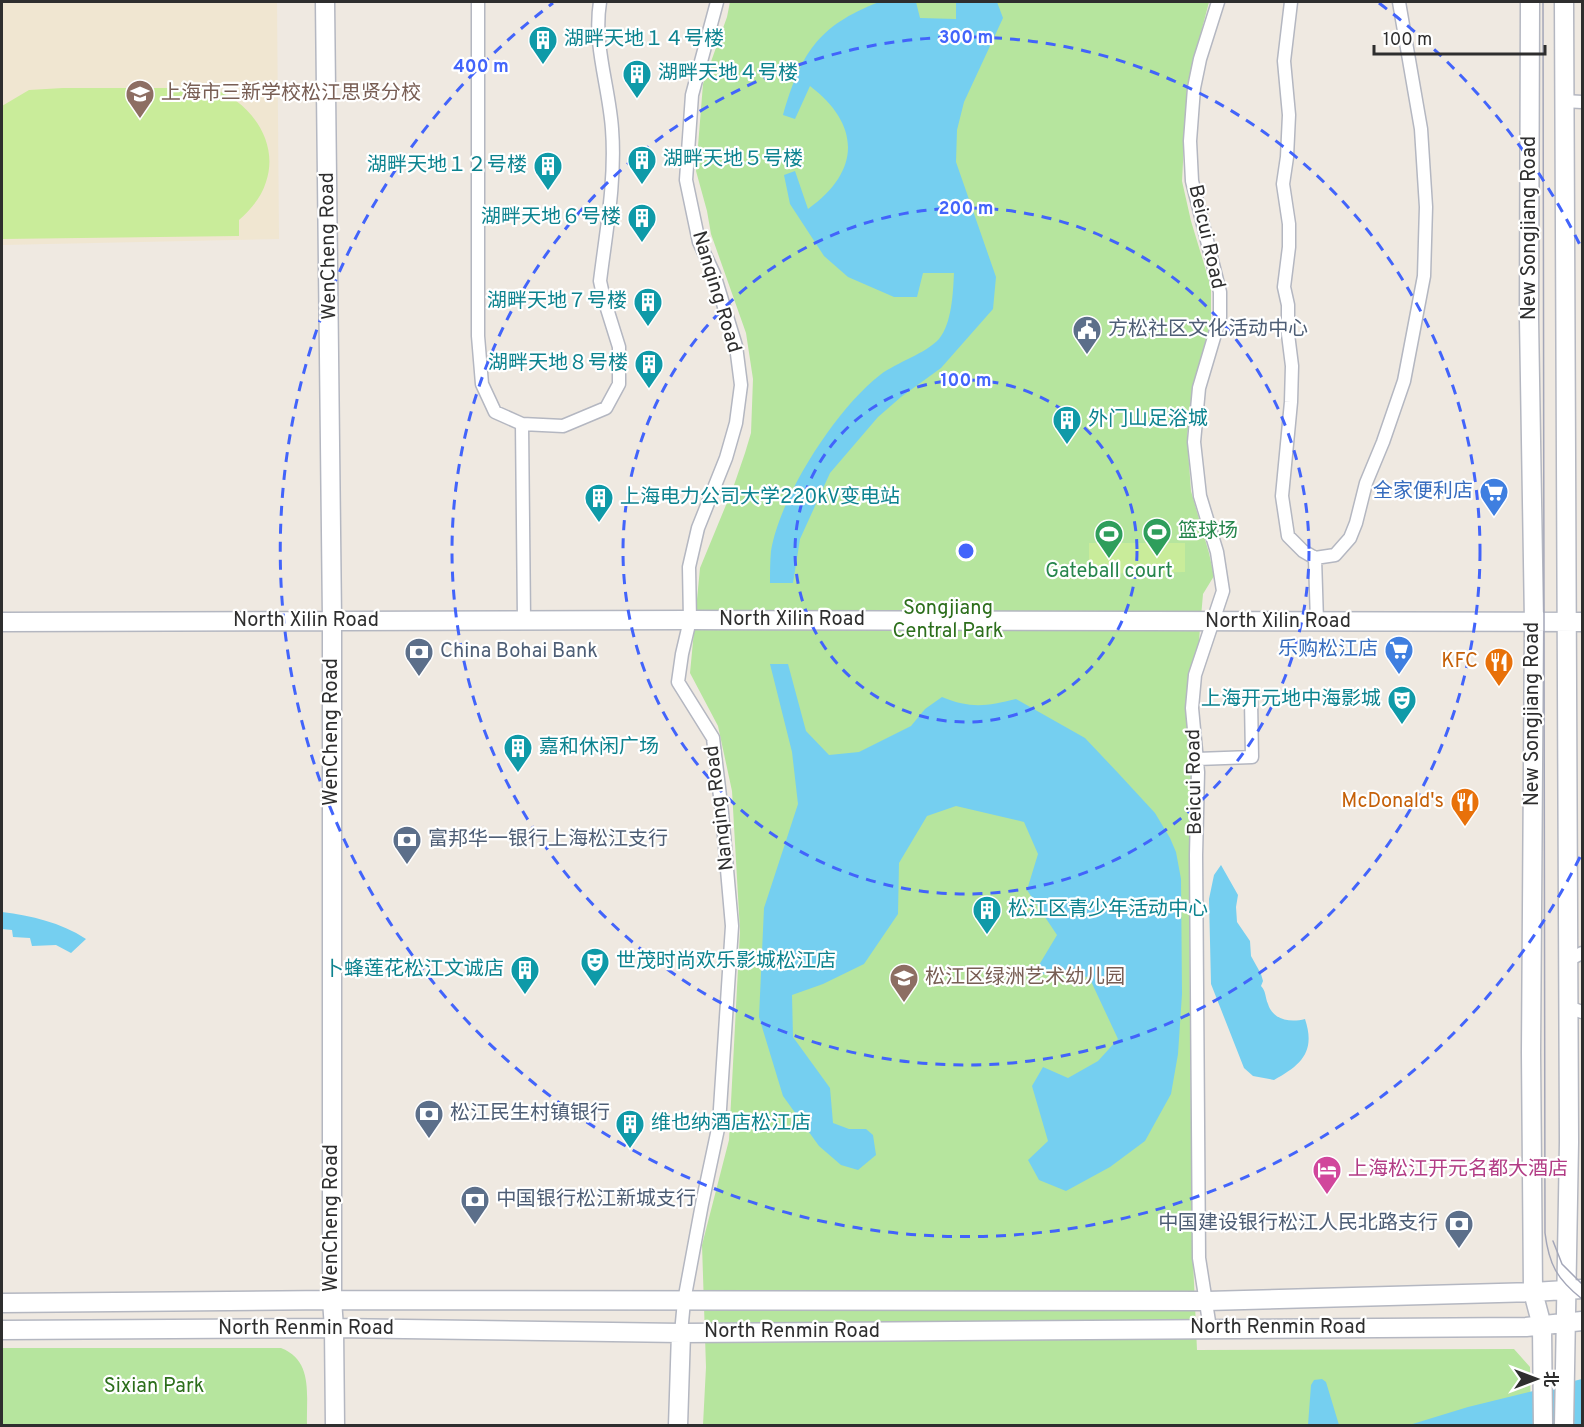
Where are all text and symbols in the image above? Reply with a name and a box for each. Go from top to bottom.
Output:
scale bar [1374,18,1545,56]
building icon: 湖畔天地１４号楼 [527,24,559,66]
place label: 湖畔天地１４号楼 [564,27,724,53]
text: 300 m [939,27,993,50]
text: 100 m [1383,29,1432,52]
text: 400 m [453,56,509,79]
building icon: 湖畔天地４号楼 [621,58,653,100]
place label: 湖畔天地４号楼 [658,61,798,87]
school or university icon: 上海市三新学校松江思贤分校 [124,78,156,120]
place label: 上海市三新学校松江思贤分校 [161,81,421,107]
street label: New Songjiang Road [1517,136,1543,320]
building icon: 湖畔天地５号楼 [626,144,658,186]
place label: 湖畔天地５号楼 [663,147,803,173]
building icon: 湖畔天地１２号楼 [532,150,564,192]
place label: 湖畔天地１２号楼 [367,153,527,179]
street label: WenCheng Road [315,172,343,320]
street label: Beicui Road [1181,182,1231,292]
text: 200 m [938,198,994,221]
building icon: 湖畔天地６号楼 [626,202,658,244]
place label: 湖畔天地６号楼 [481,205,621,231]
street label: Nanqing Road [685,228,747,356]
building icon: 湖畔天地７号楼 [632,286,664,328]
place label: 湖畔天地７号楼 [487,289,627,315]
public building icon: 方松社区文化活动中心 [1071,314,1103,356]
place label: 方松社区文化活动中心 [1108,317,1308,343]
building icon: 湖畔天地８号楼 [633,348,665,390]
place label: 湖畔天地８号楼 [488,351,628,377]
text: 100 m [940,370,992,393]
building icon: 外门山足浴城 [1051,404,1083,446]
place label: 外门山足浴城 [1088,407,1208,433]
supermarket icon: 全家便利店 [1478,476,1510,518]
place label: 全家便利店 [1373,479,1473,505]
building icon: 上海电力公司大学220kV变电站 [583,482,615,524]
place label: 上海电力公司大学220kV变电站 [620,485,900,511]
sports icon: 篮球场 [1141,516,1173,558]
sports icon: Gateball court [1093,518,1125,560]
place label: 篮球场 [1178,519,1238,545]
centre of rings [956,541,976,561]
place label: Gateball court [1045,559,1173,585]
park label: Songjiang Central Park [893,596,1003,645]
street label: North Xilin Road [719,607,865,633]
street label: North Xilin Road [233,608,379,634]
street label: North Xilin Road [1205,609,1351,635]
street label: New Songjiang Road [1520,622,1546,806]
supermarket icon: 乐购松江店 [1383,634,1415,676]
bank icon: China Bohai Bank [403,636,435,678]
place label: 乐购松江店 [1278,637,1378,663]
place label: China Bohai Bank [440,639,598,665]
restaurant icon: KFC [1483,646,1515,688]
place label: KFC [1441,649,1478,675]
street label: WenCheng Road [319,658,345,806]
theatre icon: 上海开元地中海影城 [1386,684,1418,726]
place label: 上海开元地中海影城 [1201,687,1381,713]
street label: Beicui Road [1181,729,1209,835]
building icon: 嘉和休闲广场 [502,732,534,774]
place label: 嘉和休闲广场 [539,735,659,761]
street label: Nanqing Road [699,744,741,872]
restaurant icon: McDonald's [1449,786,1481,828]
place label: McDonald's [1341,789,1444,815]
bank icon: 富邦华一银行上海松江支行 [391,824,423,866]
place label: 富邦华一银行上海松江支行 [428,827,668,853]
building icon: 松江区青少年活动中心 [971,894,1003,936]
place label: 松江区青少年活动中心 [1008,897,1208,923]
theatre icon: 世茂时尚欢乐影城松江店 [579,946,611,988]
place label: 世茂时尚欢乐影城松江店 [616,949,836,975]
building icon: 卜蜂莲花松江文诚店 [509,954,541,996]
place label: 卜蜂莲花松江文诚店 [324,957,504,983]
school or university icon: 松江区绿洲艺术幼儿园 [888,962,920,1004]
place label: 松江区绿洲艺术幼儿园 [925,965,1125,991]
bank icon: 松江民生村镇银行 [413,1098,445,1140]
place label: 松江民生村镇银行 [450,1101,610,1127]
building icon: 维也纳酒店松江店 [614,1108,646,1150]
place label: 维也纳酒店松江店 [651,1111,811,1137]
street label: WenCheng Road [319,1144,345,1292]
hotel icon: 上海松江开元名都大酒店 [1311,1154,1343,1196]
place label: 上海松江开元名都大酒店 [1348,1157,1568,1183]
bank icon: 中国银行松江新城支行 [459,1184,491,1226]
place label: 中国银行松江新城支行 [496,1187,696,1213]
bank icon: 中国建设银行松江人民北路支行 [1443,1208,1475,1250]
place label: 中国建设银行松江人民北路支行 [1158,1211,1438,1237]
street label: North Renmin Road [1190,1315,1366,1341]
street label: North Renmin Road [218,1316,394,1342]
street label: North Renmin Road [704,1319,880,1345]
north arrow [1506,1349,1566,1409]
text: 北 [1539,1371,1559,1387]
park label: Sixian Park [104,1374,204,1400]

